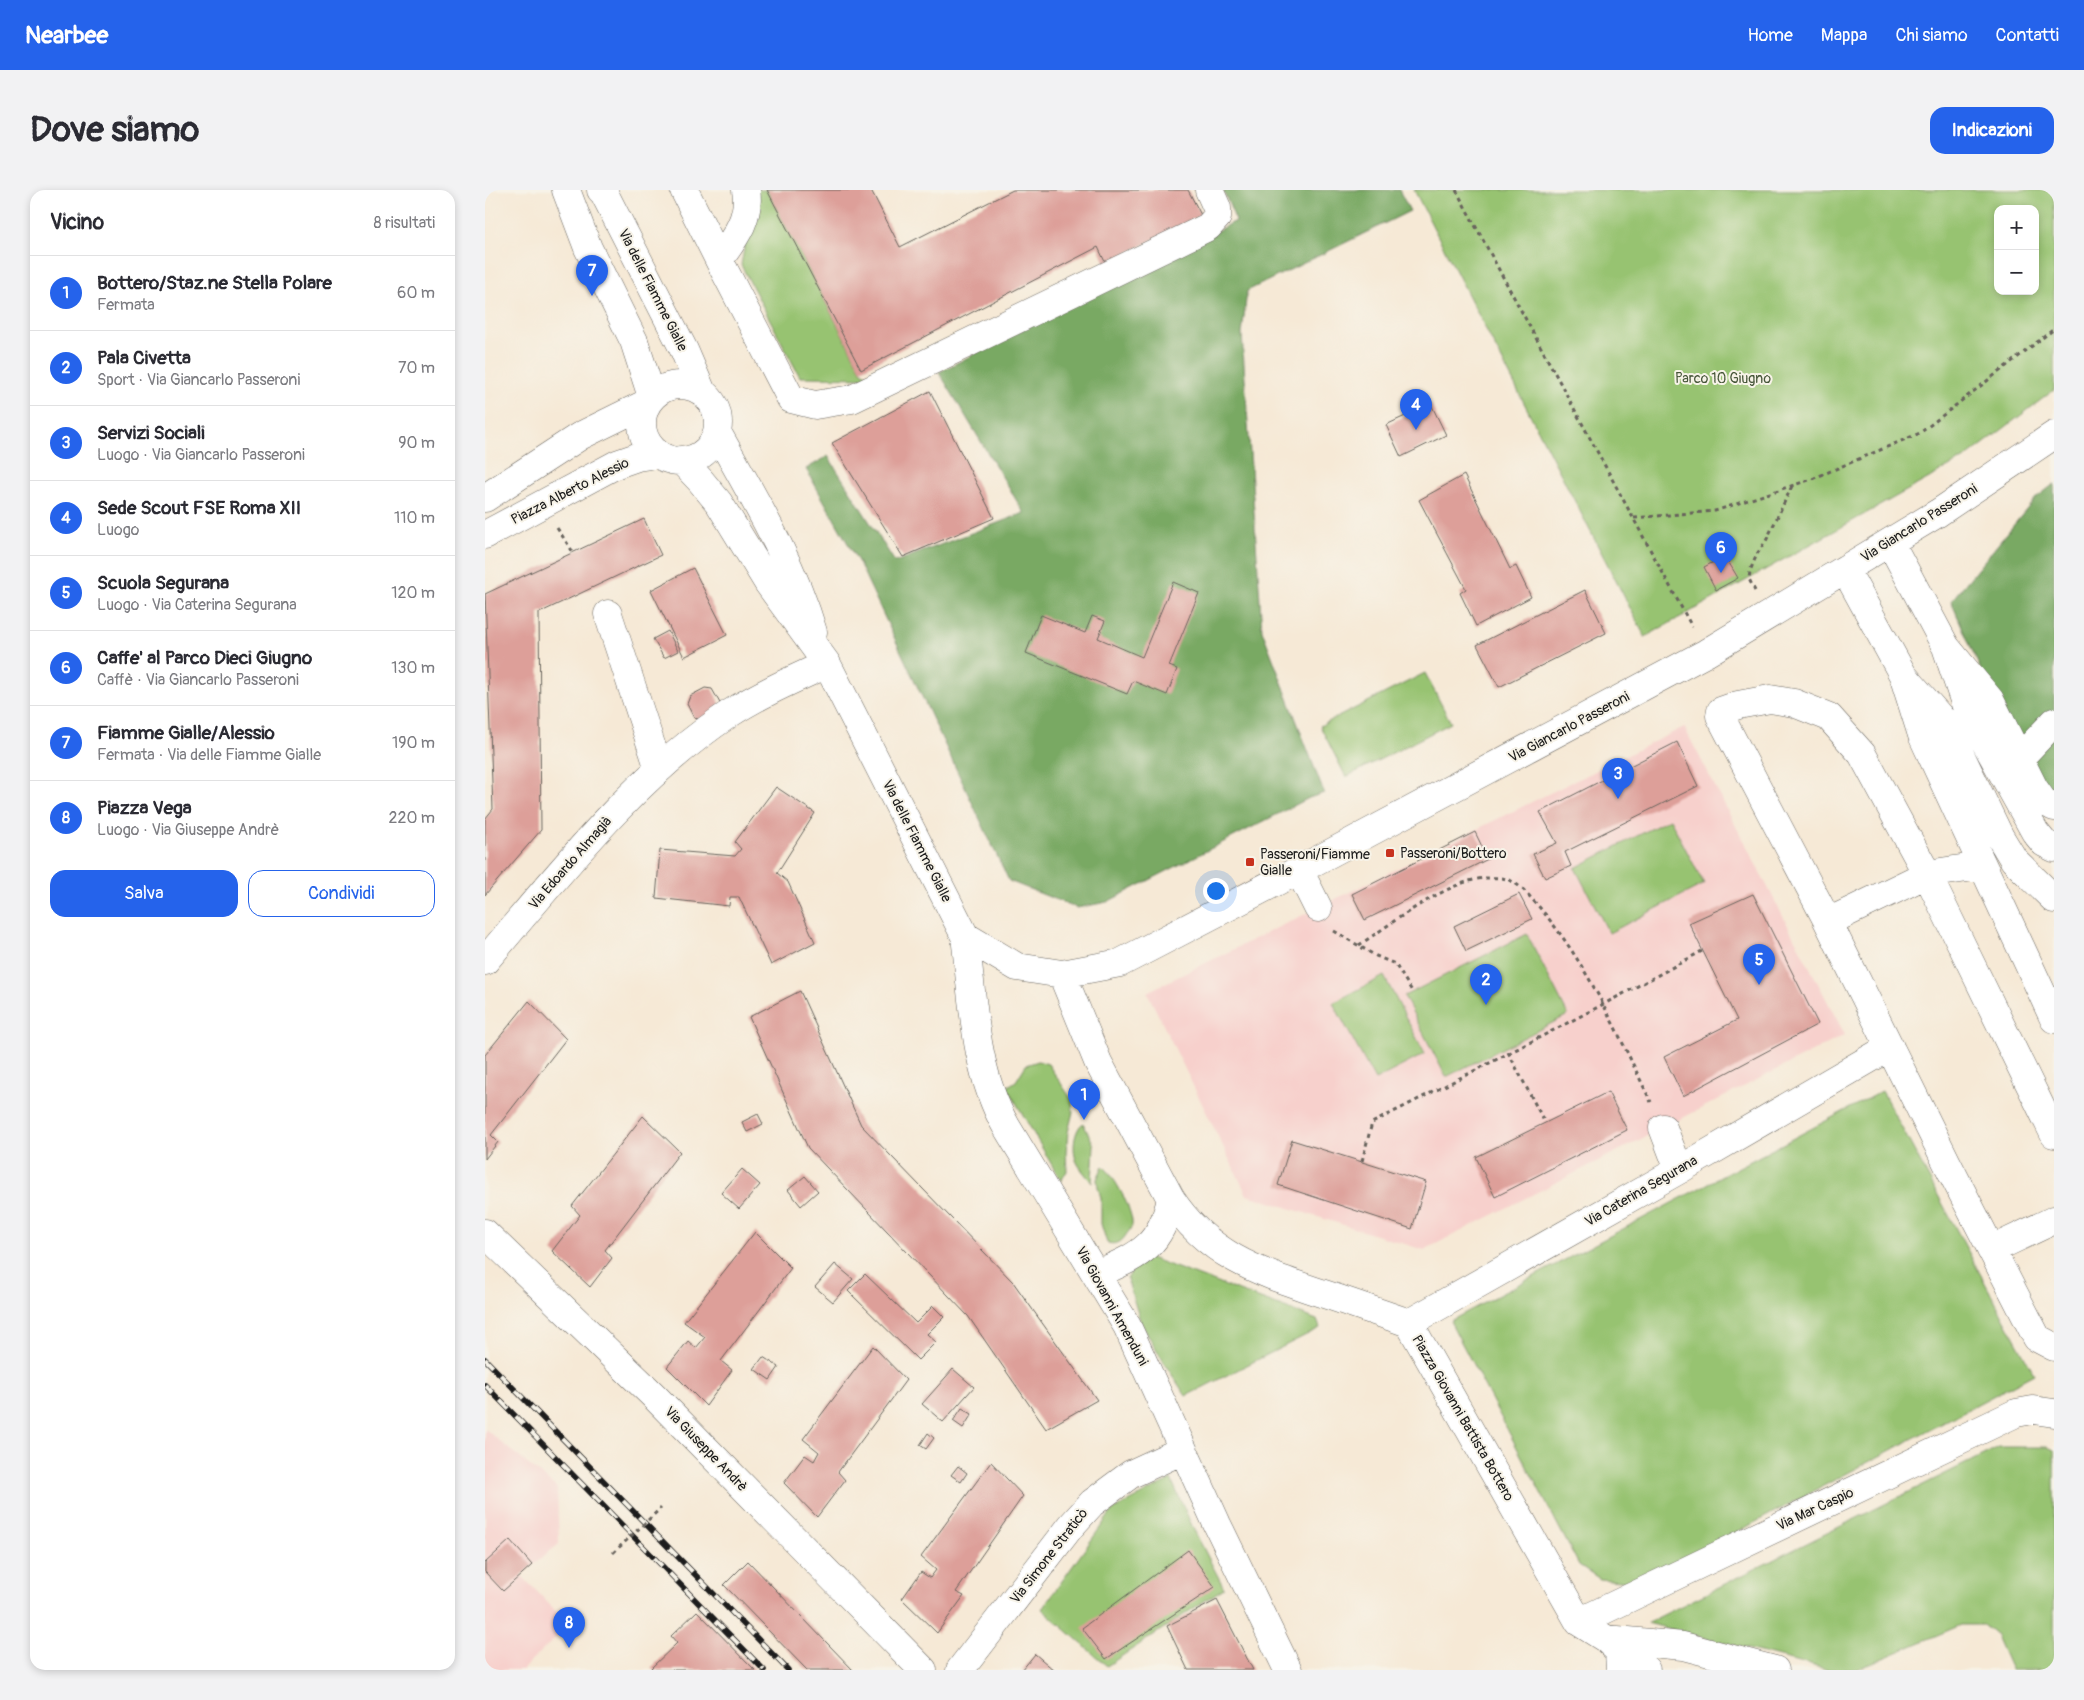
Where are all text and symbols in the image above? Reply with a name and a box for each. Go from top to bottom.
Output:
text: Nearbee [25,21,108,50]
text: Home [1747,24,1793,47]
text: Mappa [1821,24,1867,47]
text: Chi siamo [1895,24,1968,47]
text: Contatti [1996,24,2059,47]
button: Indicazioni [1930,107,2054,154]
text: Dove siamo [30,108,199,152]
map controls [1994,205,2039,295]
button: + [1994,205,2039,250]
text: Vicino [50,209,104,236]
text: 8 risultati [374,213,435,233]
street label: Via delle Fiamme Gialle [615,226,691,354]
button: − [1994,250,2039,295]
pin: 7 [576,255,608,296]
text: Bottero/Staz.ne Stella Polare [97,271,332,295]
text: 1 [63,283,69,303]
text: 60 m [397,283,435,303]
text: Fermata [97,295,155,315]
text: Pala Civetta [97,346,191,370]
text: 2 [62,358,70,378]
text: 70 m [398,358,435,378]
text: Sport · Via Giancarlo Passeroni [97,370,300,390]
park label: Parco 10 Giugno [1675,370,1771,387]
pin: 4 [1400,389,1432,430]
text: Servizi Sociali [97,421,205,445]
text: 3 [62,433,70,453]
text: 90 m [398,433,435,453]
text: Luogo · Via Giancarlo Passeroni [97,445,305,465]
street label: Piazza Alberto Alessio [508,454,632,528]
street label: Via Giancarlo Passeroni [1858,480,1981,566]
text: Sede Scout FSE Roma XII [97,496,301,520]
text: 4 [61,508,71,528]
text: 110 m [394,508,435,528]
text: Luogo [97,520,139,540]
pin: 6 [1705,532,1737,573]
text: Scuola Segurana [97,571,229,595]
text: 5 [62,583,70,603]
text: 120 m [391,583,435,603]
text: Luogo · Via Caterina Segurana [97,595,297,615]
text: Caffe' al Parco Dieci Giugno [97,646,312,670]
text: 6 [61,658,71,678]
text: 130 m [391,658,435,678]
text: Caffè · Via Giancarlo Passeroni [97,670,299,690]
street label: Via Giancarlo Passeroni [1506,688,1633,766]
text: Fiamme Gialle/Alessio [97,721,275,745]
text: 7 [62,733,70,753]
text: 190 m [392,733,435,753]
text: Fermata · Via delle Fiamme Gialle [97,745,321,765]
pin: 3 [1602,758,1634,799]
street label: Via delle Fiamme Gialle [879,777,955,905]
text: Piazza Vega [97,796,192,820]
text: 8 [62,808,70,828]
text: 220 m [389,808,435,828]
street label: Via Edoardo Almagià [525,813,615,913]
text: Luogo · Via Giuseppe Andrè [97,820,279,840]
place label: Passeroni/Bottero [1400,845,1507,862]
place label: Passeroni/Fiamme Gialle [1260,846,1370,879]
marker: Passeroni/Bottero [1384,847,1396,859]
marker: Passeroni/Fiamme Gialle [1244,856,1256,868]
button: Salva [50,870,238,917]
button: Condividi [248,870,435,917]
your location [1203,878,1229,904]
pin: 5 [1743,944,1775,985]
pin: 2 [1470,964,1502,1005]
pin: 1 [1068,1079,1100,1120]
street label: Via Caterina Segurana [1582,1152,1700,1230]
street label: Via Giovanni Amenduni [1072,1243,1152,1369]
street label: Piazza Giovanni Battista Bottero [1408,1332,1518,1505]
street label: Via Giuseppe Andrè [661,1403,751,1495]
street label: Via Mar Caspio [1774,1484,1857,1534]
street label: Via Simone Straticò [1007,1505,1092,1607]
pin: 8 [553,1607,585,1648]

